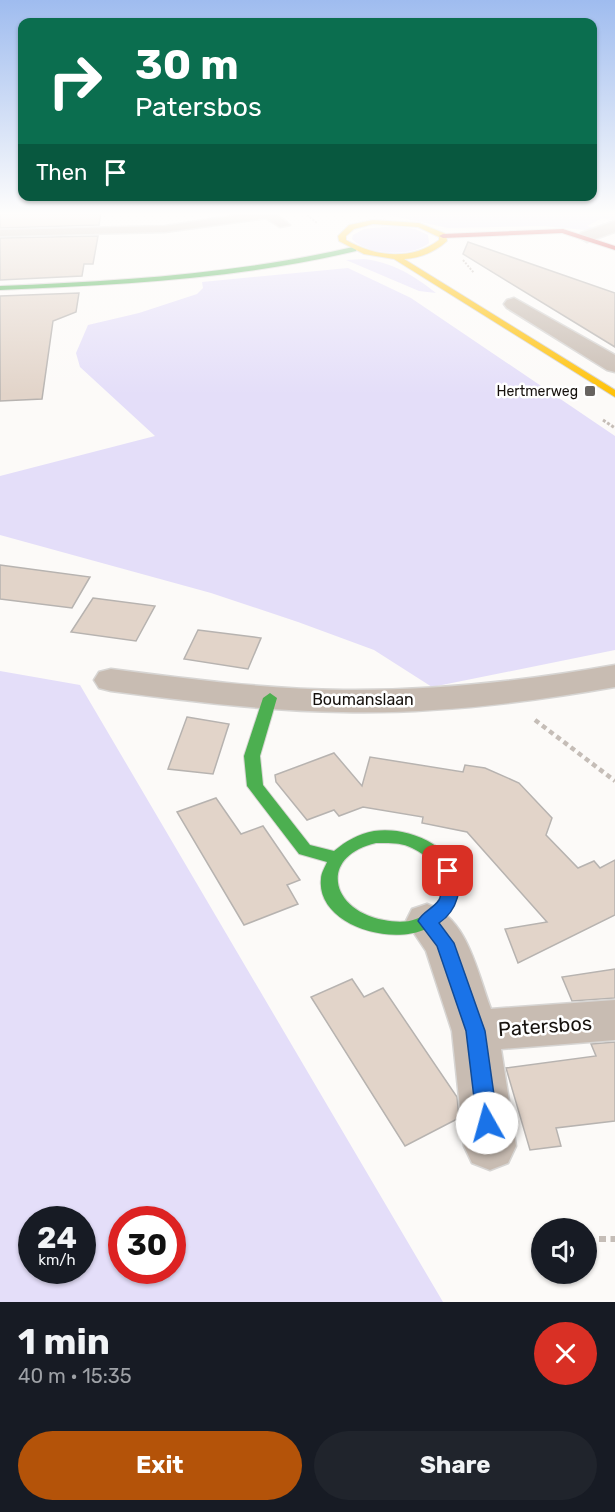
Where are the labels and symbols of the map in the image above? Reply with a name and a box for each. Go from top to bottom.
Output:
place label: Hertmerweg [497,383,578,400]
marker: Hertmerweg [583,384,597,398]
street label: Boumanslaan [312,690,414,709]
pin [422,845,473,896]
street label: Patersbos [497,1011,593,1041]
position arrow [455,1091,519,1155]
speed limit sign: 30 [108,1206,186,1284]

